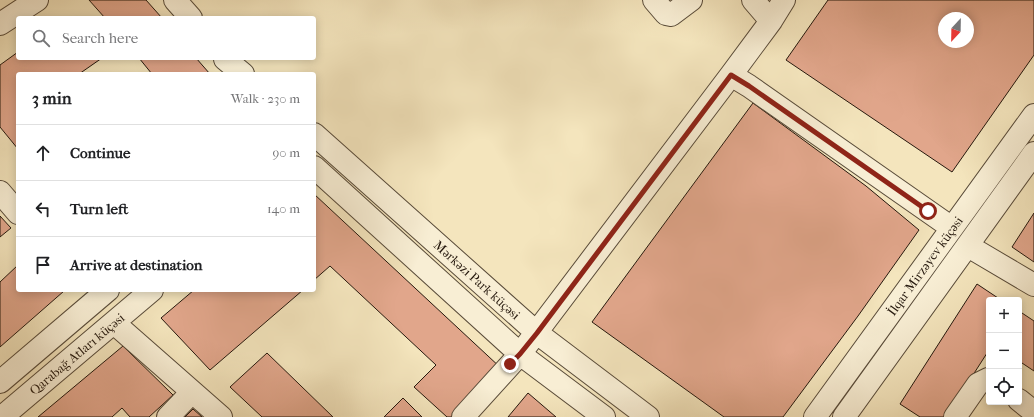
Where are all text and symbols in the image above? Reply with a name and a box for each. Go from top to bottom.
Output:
north arrow [938,12,974,48]
search box [16,16,316,60]
icon: search [30,27,52,49]
text: Search here [62,29,138,47]
text: 3 min [32,88,72,108]
text: Walk · 230 m [231,91,300,106]
icon: ahead [32,142,54,164]
text: Continue [70,144,130,162]
text: 90 m [272,145,300,160]
icon: left [32,198,54,220]
text: Turn left [70,200,128,218]
text: 140 m [267,201,300,216]
route start [919,202,937,220]
street label: İlqar Mirzəyev küçəsi [884,213,967,319]
street label: Mərkəzi Park küçəsi [430,237,523,323]
icon: arrive [32,254,54,276]
text: Arrive at destination [70,256,202,274]
map controls [986,297,1022,405]
button: + [986,297,1022,333]
street label: Qarabağ Atları küçəsi [27,310,128,399]
button: − [986,333,1022,369]
route end [501,355,519,373]
button: locate [986,369,1022,405]

